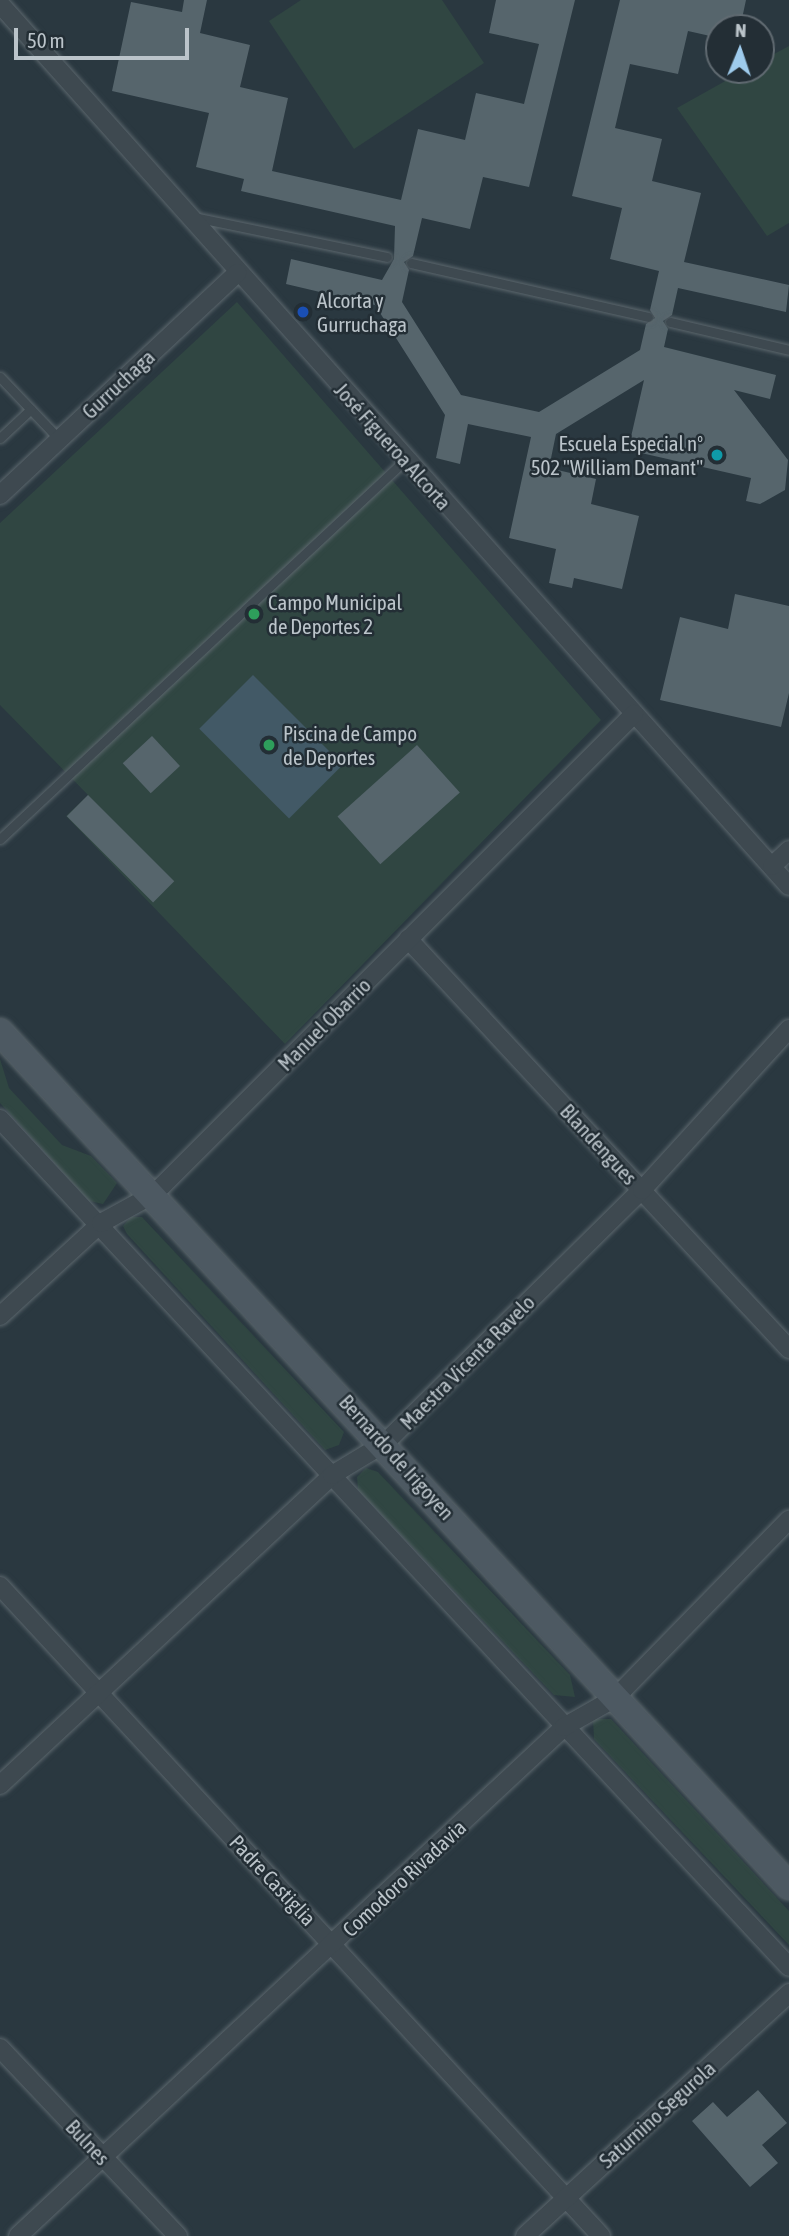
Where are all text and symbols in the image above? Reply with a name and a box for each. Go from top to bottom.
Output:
scale bar [18,14,192,58]
north arrow [705,14,775,84]
text: N [735,19,747,41]
text: 50 m [27,28,65,52]
place label: Alcorta y Gurruchaga [317,287,407,337]
marker: Alcorta y Gurruchaga [295,304,311,320]
street label: Gurruchaga [77,344,159,424]
street label: José Figueroa Alcorta [329,377,457,515]
place label: Escuela Especial n° 502 "William Demant" [531,430,703,480]
marker: Escuela Especial n° 502 "William Demant" [709,447,725,463]
place label: Campo Municipal de Deportes 2 [268,589,402,639]
marker: Campo Municipal de Deportes 2 [246,606,262,622]
place label: Piscina de Campo de Deportes [283,720,417,770]
marker: Piscina de Campo de Deportes [261,737,277,753]
street label: Manuel Obarrio [272,972,376,1076]
street label: Blandengues [555,1098,643,1190]
street label: Maestra Vicenta Ravelo [394,1289,540,1435]
street label: Bernardo de Irigoyen [334,1389,460,1525]
street label: Comodoro Rivadavia [337,1814,471,1942]
street label: Padre Castiglia [225,1829,321,1931]
street label: Saturnino Segurola [594,2055,720,2173]
street label: Bulnes [61,2114,115,2170]

